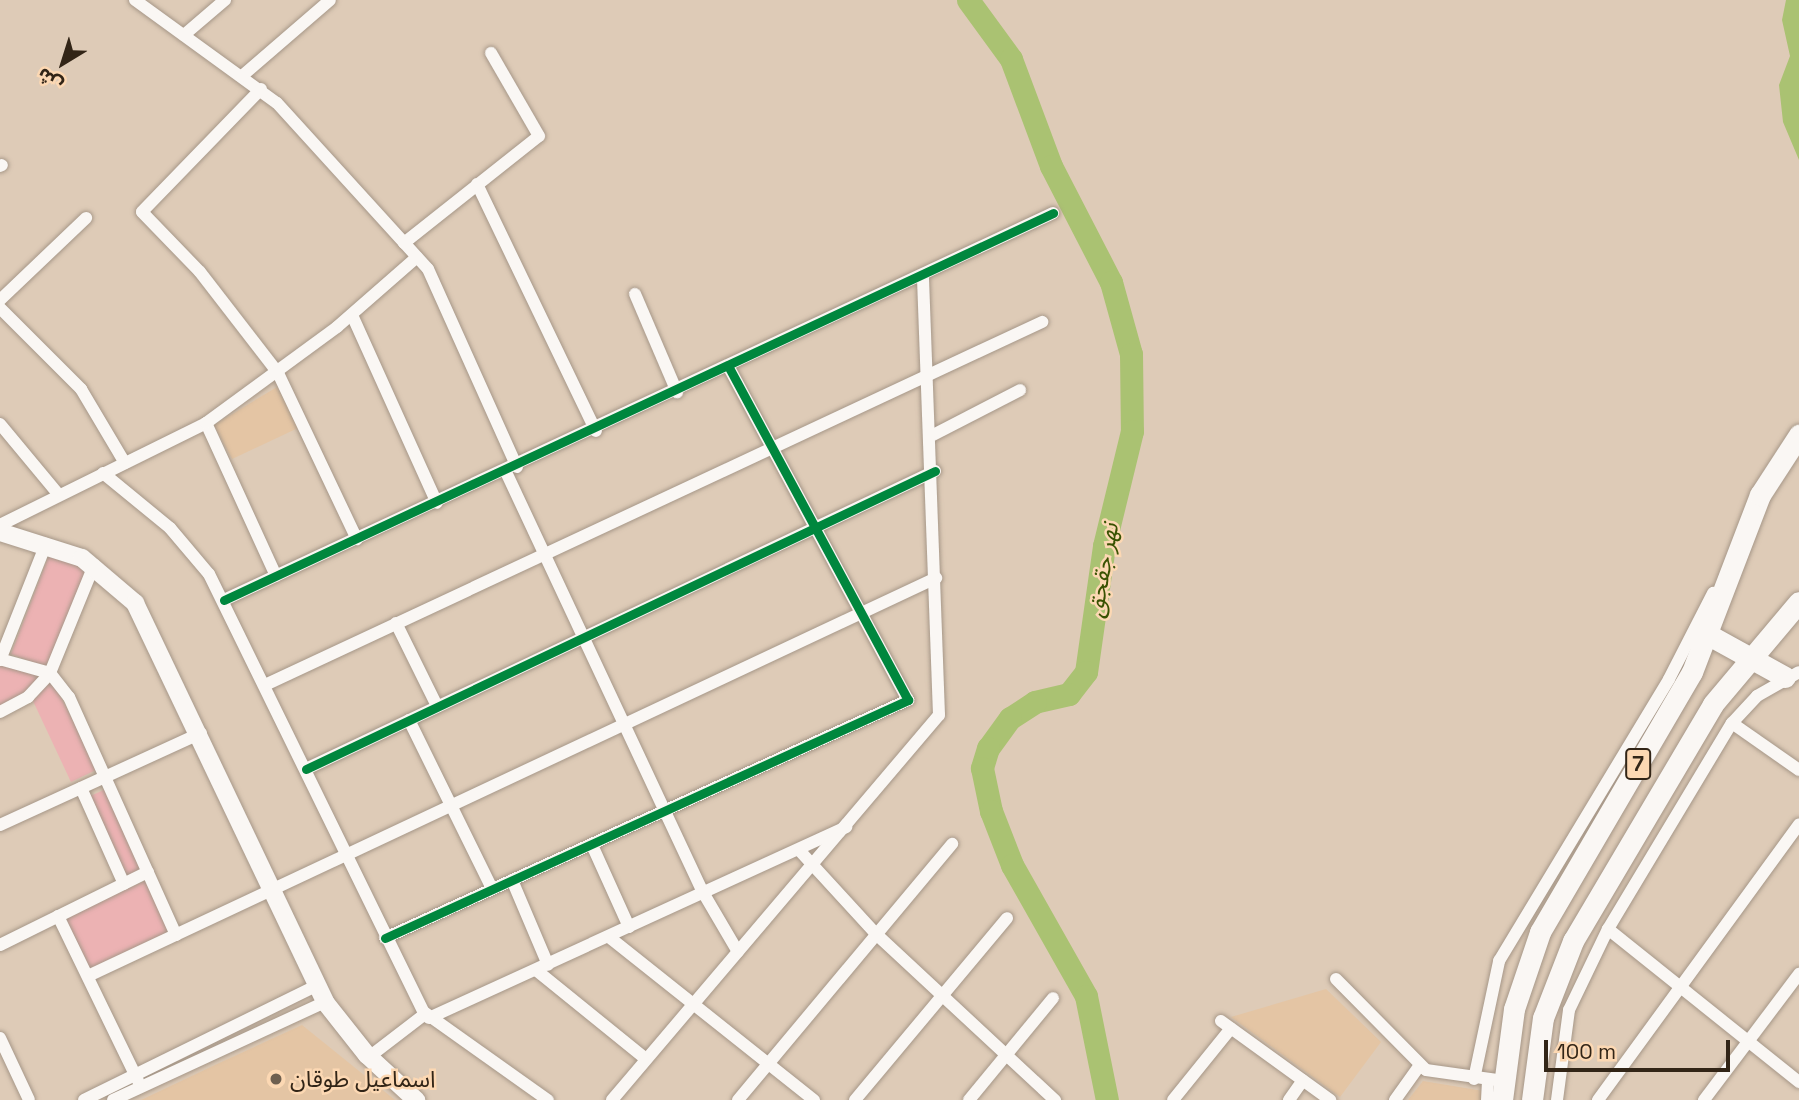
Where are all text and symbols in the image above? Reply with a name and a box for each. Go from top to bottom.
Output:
north arrow [28,28,98,98]
text: ش [32,62,68,98]
water label: نهر جقجق [1080,521,1124,619]
road number: 7 [1624,746,1652,782]
scale bar [1547,1026,1732,1070]
text: 100 m [1557,1038,1616,1065]
place label: اسماعيل طوقان [290,1065,435,1093]
marker: اسماعيل طوقان [268,1071,284,1087]

